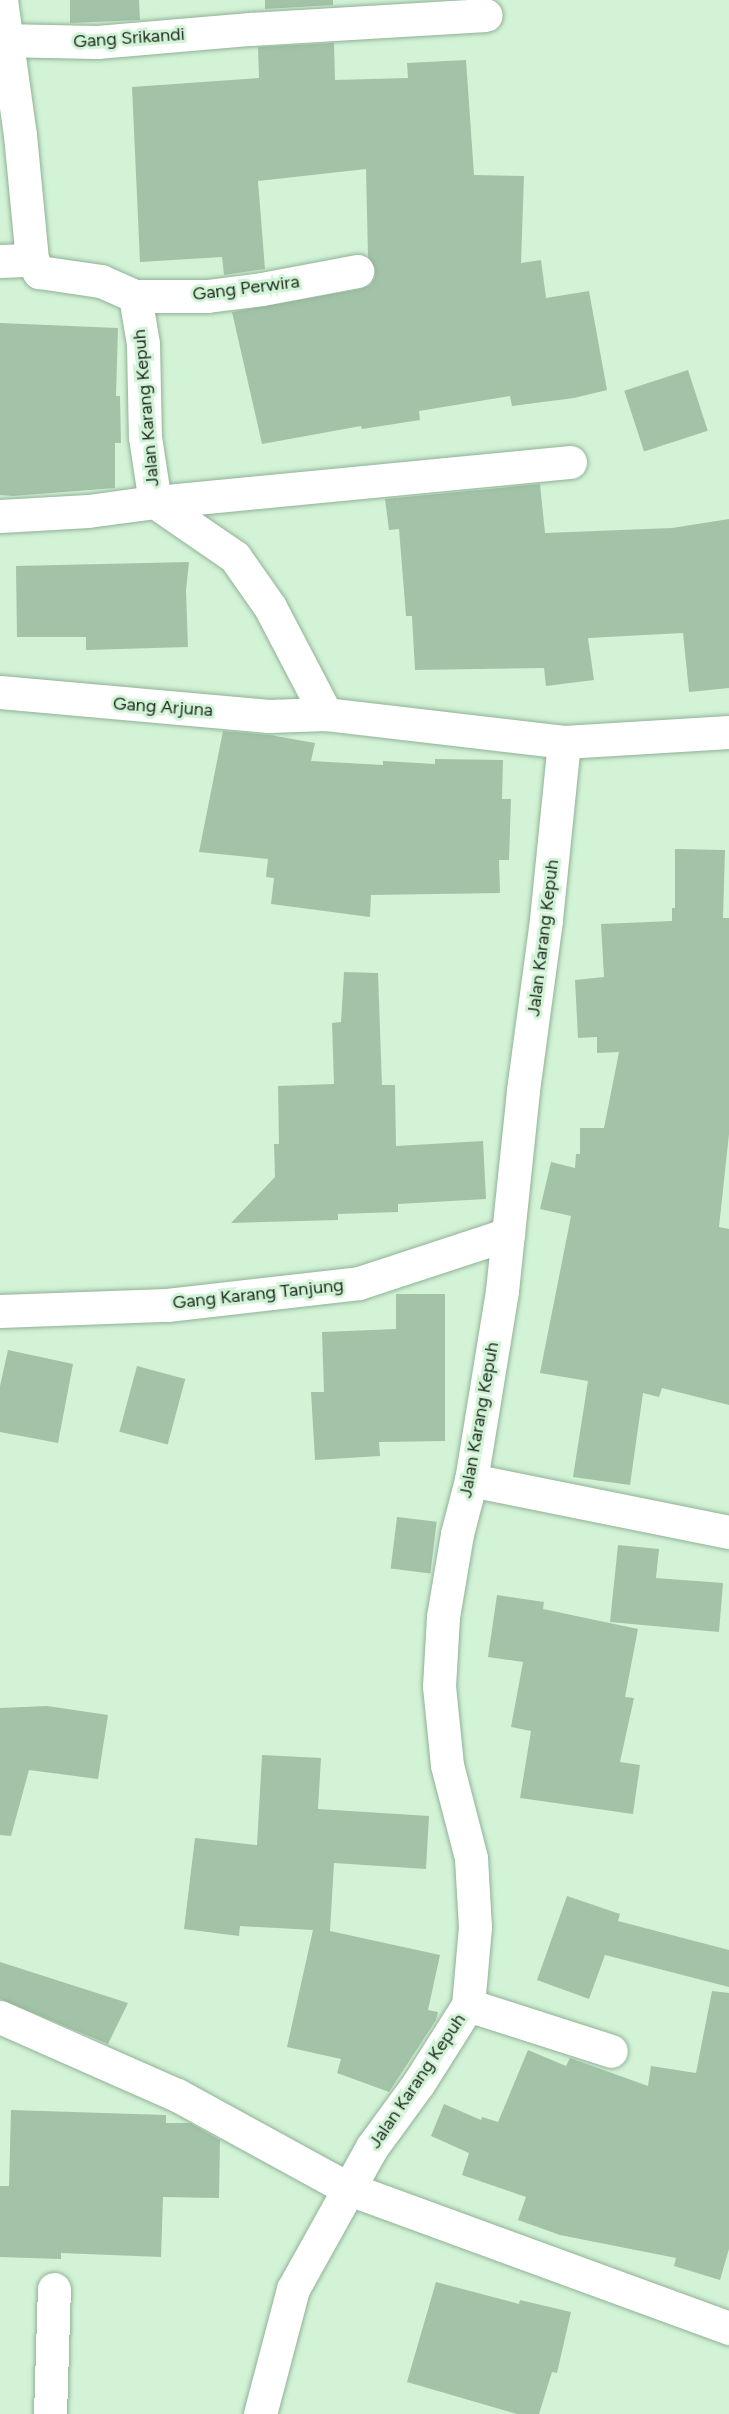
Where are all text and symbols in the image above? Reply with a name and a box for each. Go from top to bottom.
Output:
street label: Gang Srikandi [73,23,185,53]
street label: Gang Perwira [191,271,301,305]
street label: Jalan Karang Kepuh [128,328,164,488]
street label: Gang Arjuna [112,693,214,721]
street label: Jalan Karang Kepuh [523,858,563,1018]
street label: Gang Karang Tanjung [171,1274,345,1314]
street label: Jalan Karang Kepuh [455,1340,503,1500]
street label: Jalan Karang Kepuh [364,2010,470,2152]

